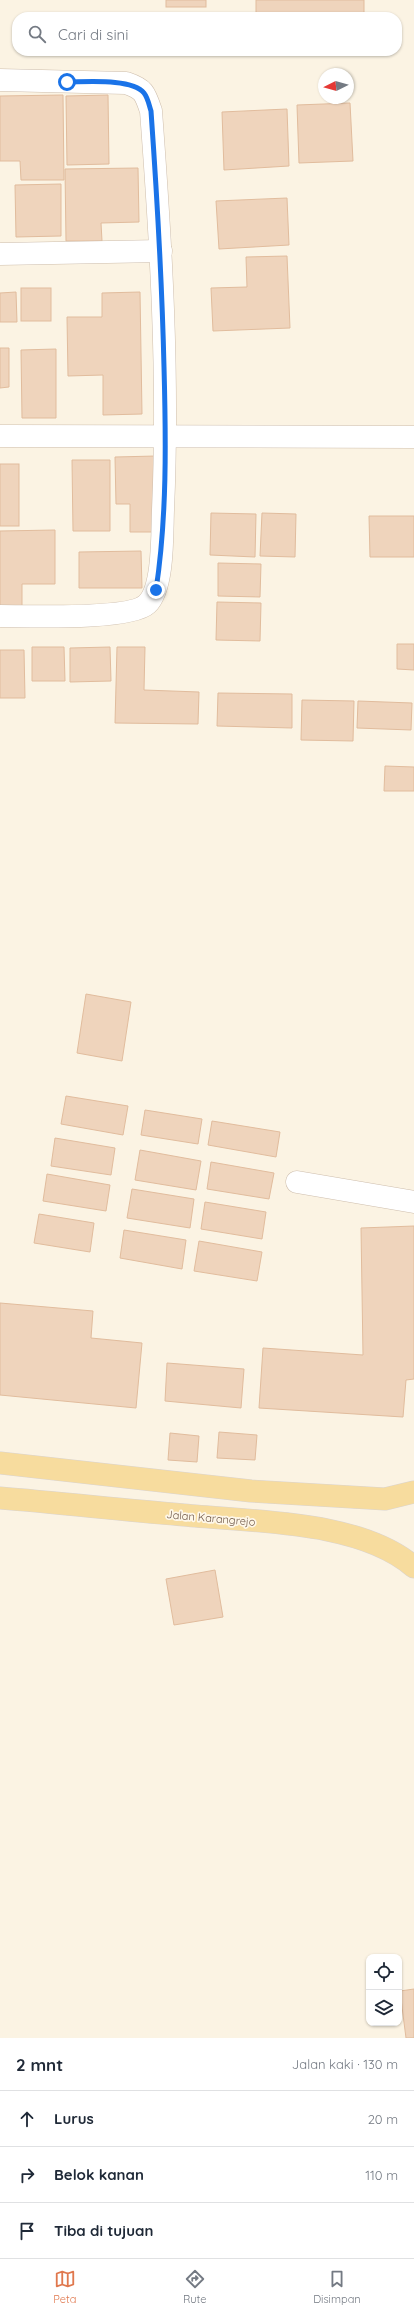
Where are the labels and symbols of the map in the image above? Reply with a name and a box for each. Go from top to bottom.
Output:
north arrow [318,68,354,104]
route start [58,73,76,91]
route end [147,581,165,599]
street label: Jalan Karangrejo [166,1507,257,1529]

